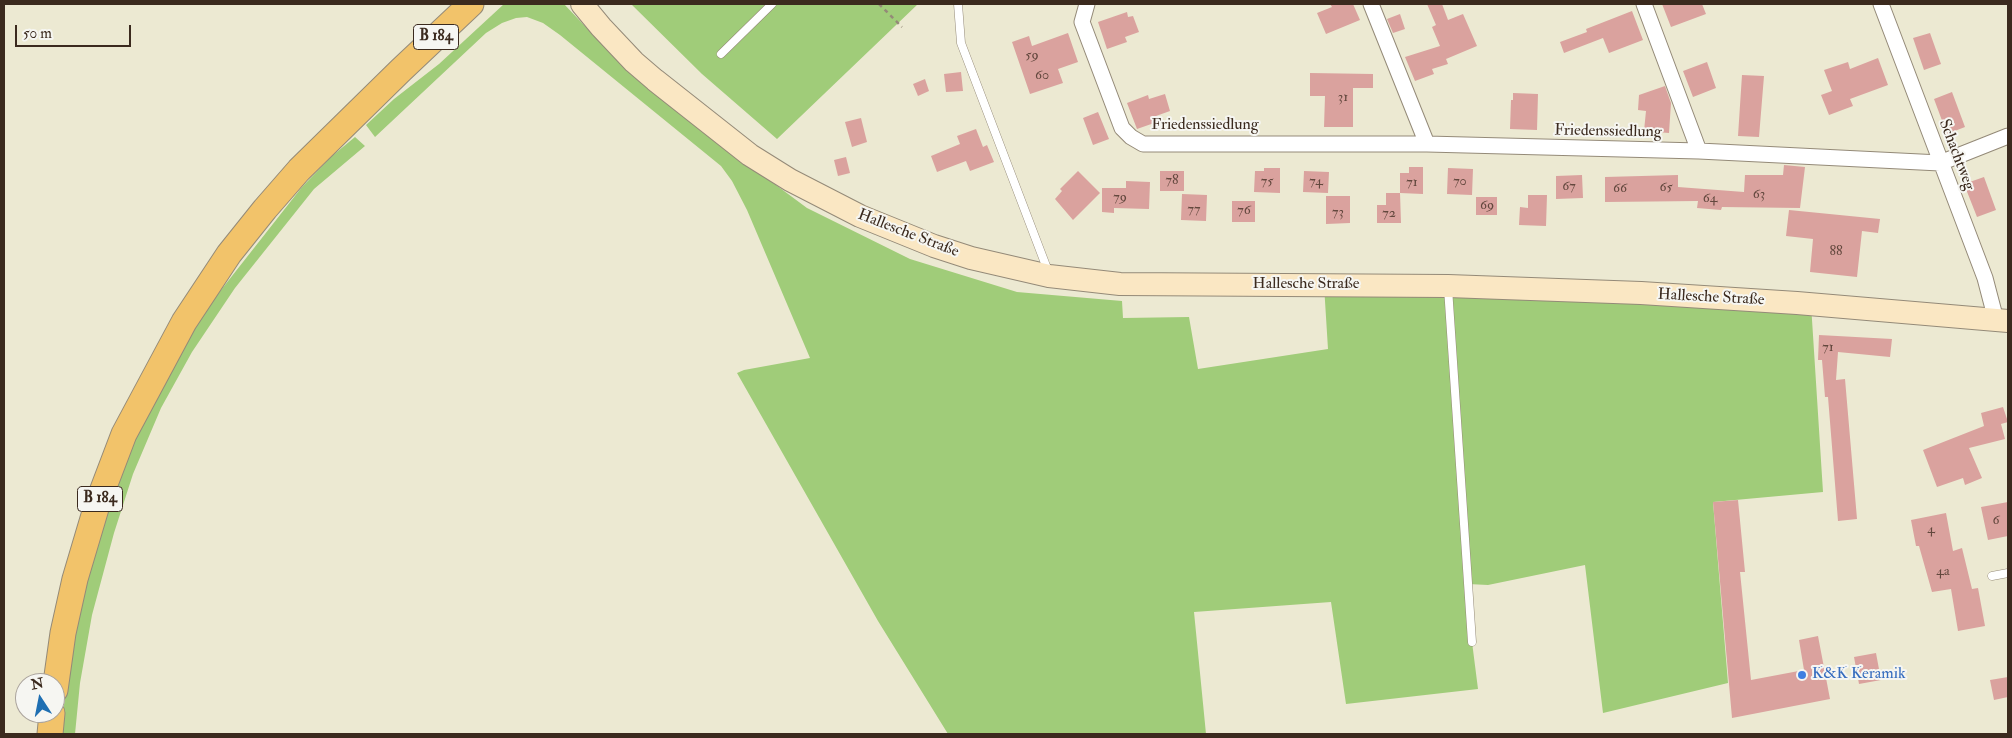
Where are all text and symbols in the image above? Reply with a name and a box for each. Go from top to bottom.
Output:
scale bar [18,15,134,47]
text: 50 m [23,24,52,43]
road number: B 184 [414,24,458,50]
house number: 59 [1025,48,1039,64]
house number: 60 [1035,68,1049,84]
house number: 31 [1338,90,1348,106]
street label: Friedenssiedlung [1151,116,1259,136]
street label: Schachtweg [1934,117,1978,193]
street label: Friedenssiedlung [1554,121,1662,143]
house number: 78 [1166,173,1178,189]
house number: 75 [1261,174,1273,190]
house number: 74 [1309,174,1323,190]
house number: 70 [1453,174,1467,190]
house number: 71 [1406,175,1418,191]
house number: 67 [1562,179,1576,195]
house number: 65 [1659,180,1673,196]
house number: 66 [1613,181,1627,197]
house number: 63 [1753,187,1765,203]
house number: 79 [1113,190,1127,206]
house number: 64 [1703,191,1717,207]
house number: 69 [1480,198,1494,214]
house number: 77 [1188,202,1200,218]
house number: 76 [1237,203,1251,219]
house number: 73 [1332,205,1344,221]
street label: Hallesche Straße [855,206,961,262]
house number: 72 [1382,206,1396,222]
house number: 88 [1829,244,1843,260]
street label: Hallesche Straße [1253,275,1359,295]
street label: Hallesche Straße [1657,286,1765,310]
house number: 71 [1822,340,1834,356]
road number: B 184 [78,486,122,512]
house number: 6 [1992,513,2000,529]
house number: 4 [1927,522,1935,538]
house number: 4a [1936,564,1950,580]
place label: K&K Keramik [1812,665,1906,685]
marker: K&K Keramik [1796,669,1808,681]
north arrow [15,673,65,723]
text: N [29,674,45,693]

